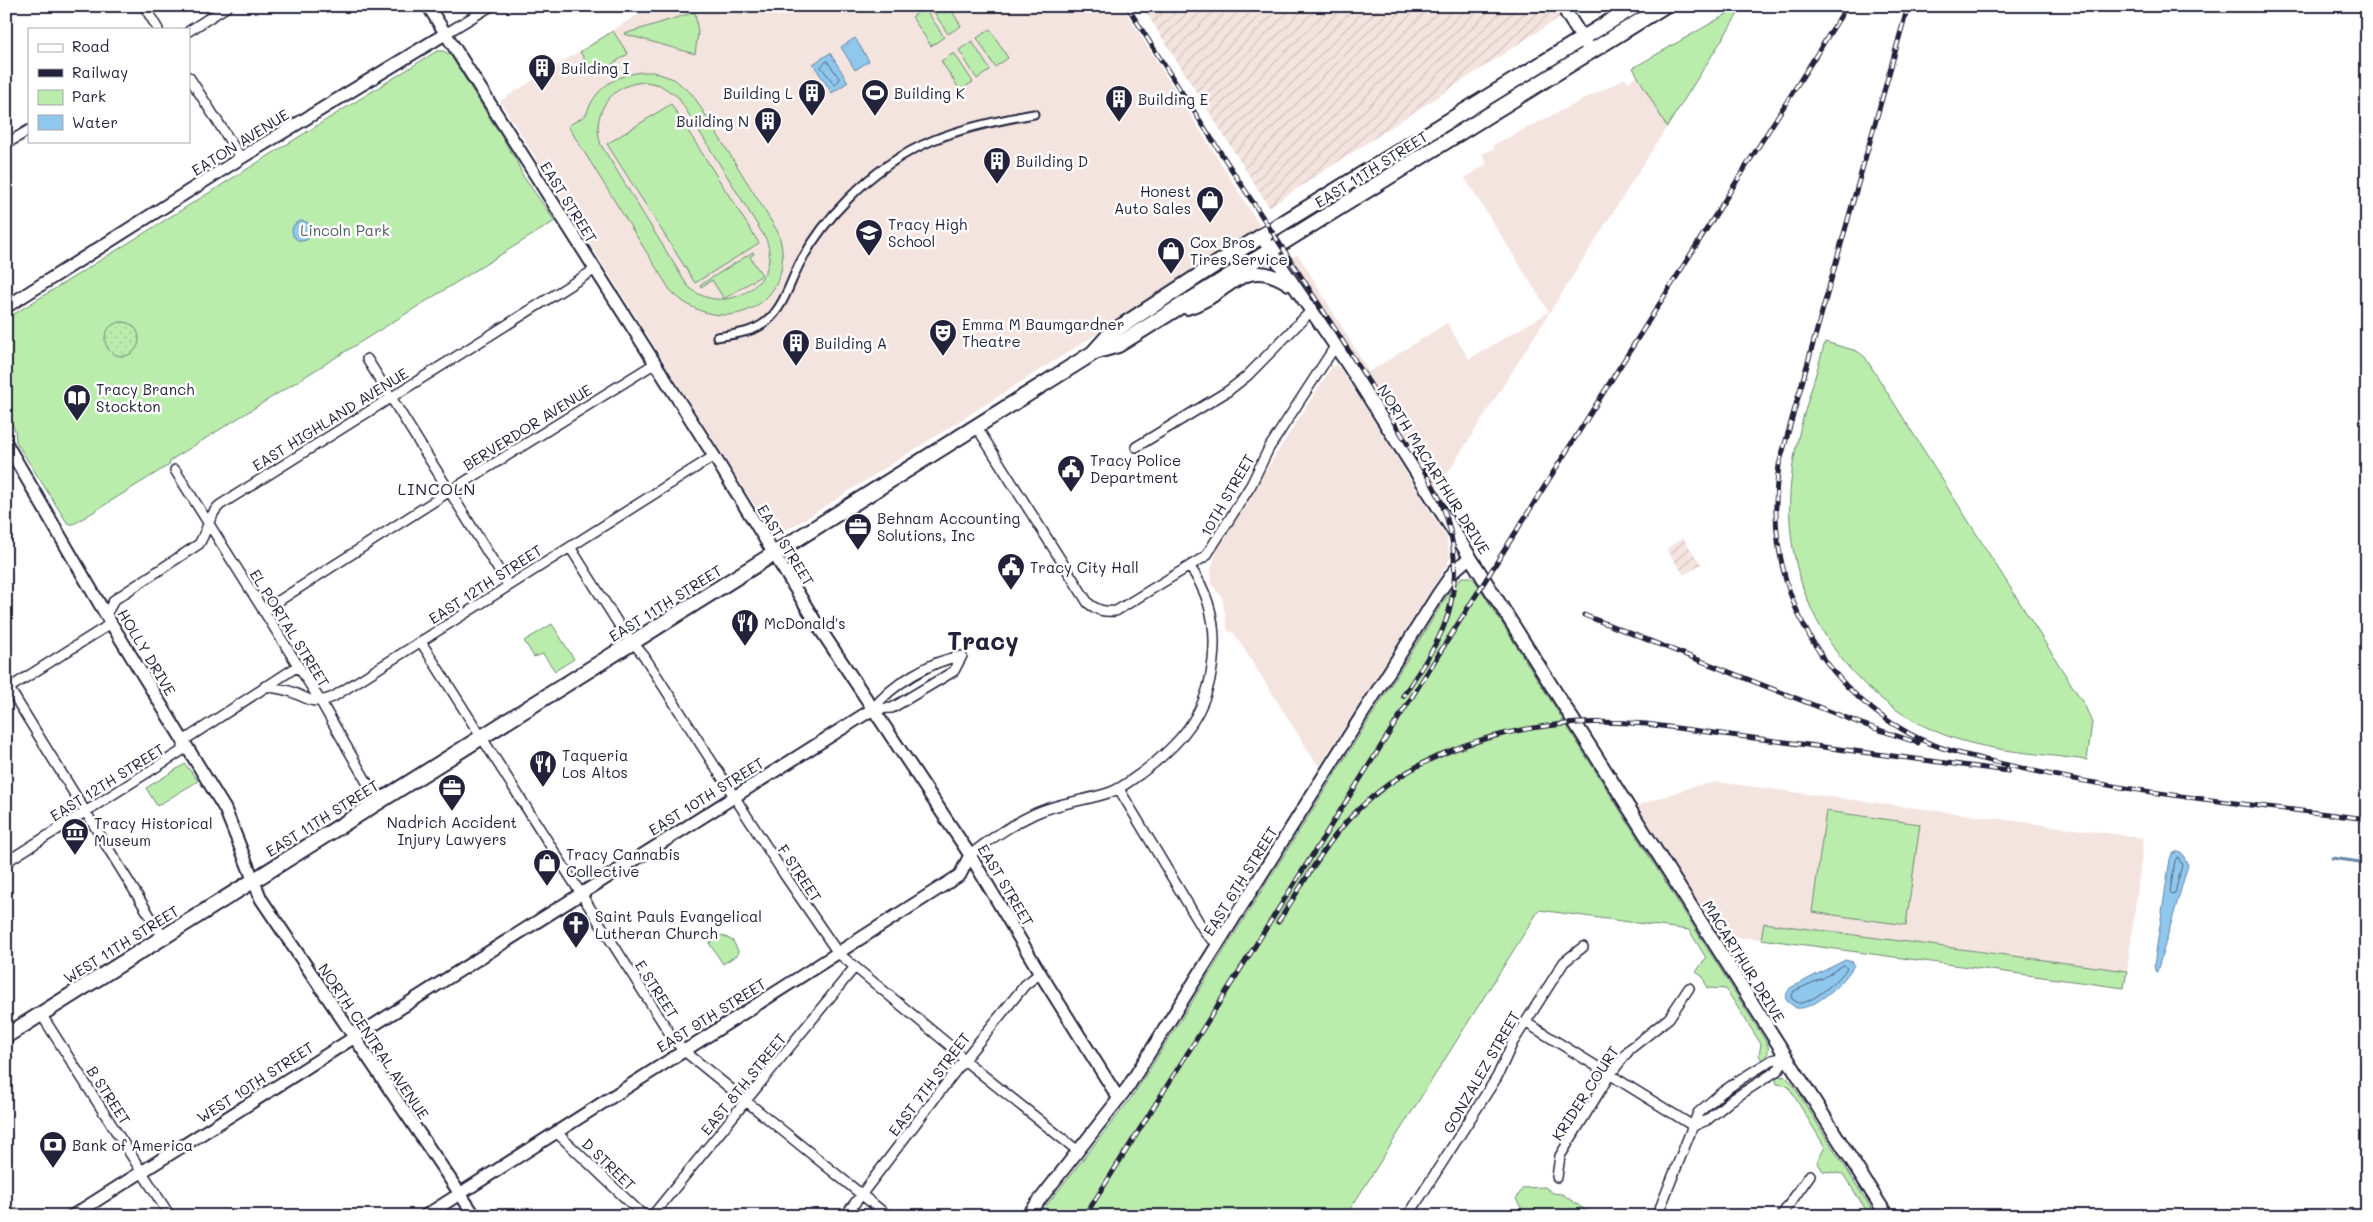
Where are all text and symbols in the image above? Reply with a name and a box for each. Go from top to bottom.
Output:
legend [28,28,190,142]
text: Road [72,36,109,56]
building icon: Building I [527,53,557,92]
place label: Building I [561,58,630,78]
text: Railway [72,62,128,82]
building icon: Building L [797,78,827,117]
sports icon: Building K [860,78,890,117]
place label: Building L [723,83,793,103]
place label: Building K [894,83,965,103]
building icon: Building E [1104,84,1134,123]
text: Park [72,86,106,106]
place label: Building E [1138,89,1209,109]
street label: EATON AVENUE [188,104,293,180]
building icon: Building N [753,106,783,145]
place label: Building N [676,111,749,131]
text: Water [72,112,118,132]
street label: EAST 11TH STREET [1311,126,1431,212]
building icon: Building D [982,146,1012,185]
place label: Building D [1016,151,1088,171]
street label: EAST STREET [536,157,602,247]
place label: Honest Auto Sales [1114,181,1191,218]
shop icon: Honest Auto Sales [1195,185,1225,224]
place label: Tracy High School [888,214,967,251]
school or university icon: Tracy High School [854,218,884,257]
park label: Lincoln Park [300,220,390,240]
place label: Cox Bros Tires Service [1190,232,1288,269]
shop icon: Cox Bros Tires Service [1156,236,1186,275]
place label: Emma M Baumgardner Theatre [962,314,1124,351]
theatre icon: Emma M Baumgardner Theatre [928,318,958,357]
building icon: Building A [781,328,811,367]
place label: Building A [815,333,887,353]
street label: EAST HIGHLAND AVENUE [248,363,412,475]
place label: Tracy Branch Stockton [96,379,194,416]
street label: BERVERDOR AVENUE [459,379,595,475]
street label: NORTH MACARTHUR DRIVE [1373,380,1495,558]
library icon: Tracy Branch Stockton [62,383,92,422]
place label: Tracy Police Department [1090,450,1181,487]
street label: 10TH STREET [1195,450,1259,540]
public building icon: Tracy Police Department [1056,454,1086,493]
district label: LINCOLN [398,478,476,499]
street label: EAST STREET [753,500,819,590]
place label: Behnam Accounting Solutions, Inc [877,508,1020,545]
office icon: Behnam Accounting Solutions, Inc [843,512,873,551]
street label: EAST 12TH STREET [424,540,546,628]
public building icon: Tracy City Hall [996,552,1026,591]
place label: Tracy City Hall [1030,557,1139,577]
street label: EAST 11TH STREET [605,560,725,646]
street label: EL PORTAL STREET [246,565,334,691]
street label: HOLLY DRIVE [113,605,181,699]
restaurant icon: McDonald's [730,608,760,647]
place label: McDonald's [764,613,846,633]
district label: Tracy [947,624,1019,657]
street label: EAST 12TH STREET [46,739,168,825]
place label: Taqueria Los Altos [562,745,628,782]
restaurant icon: Taqueria Los Altos [528,749,558,788]
street label: EAST 10TH STREET [645,752,767,840]
office icon: Nadrich Accident Injury Lawyers [437,773,467,812]
street label: EAST 11TH STREET [262,775,382,861]
place label: Nadrich Accident Injury Lawyers [387,812,517,849]
place label: Tracy Historical Museum [94,813,213,850]
museum icon: Tracy Historical Museum [60,817,90,856]
street label: EAST 6TH STREET [1198,823,1282,939]
street label: F STREET [773,840,827,906]
street label: EAST STREET [974,840,1038,930]
place label: Tracy Cannabis Collective [566,844,680,881]
shop icon: Tracy Cannabis Collective [532,848,562,887]
street label: MACARTHUR DRIVE [1698,896,1790,1026]
street label: WEST 11TH STREET [59,900,183,988]
place label: Saint Pauls Evangelical Lutheran Church [595,906,762,943]
church icon: Saint Pauls Evangelical Lutheran Church [561,910,591,949]
street label: E STREET [631,956,683,1022]
street label: NORTH CENTRAL AVENUE [314,959,434,1123]
street label: EAST 9TH STREET [653,973,769,1057]
street label: GONZALEZ STREET [1438,1007,1524,1137]
street label: EAST 7TH STREET [883,1028,975,1140]
street label: EAST 8TH STREET [696,1029,790,1139]
street label: WEST 10TH STREET [193,1037,317,1127]
street label: KRIDER COURT [1547,1042,1623,1144]
street label: B STREET [83,1062,135,1128]
bank icon: Bank of America [38,1130,68,1169]
street label: D STREET [578,1134,640,1194]
place label: Bank of America [72,1135,193,1155]

